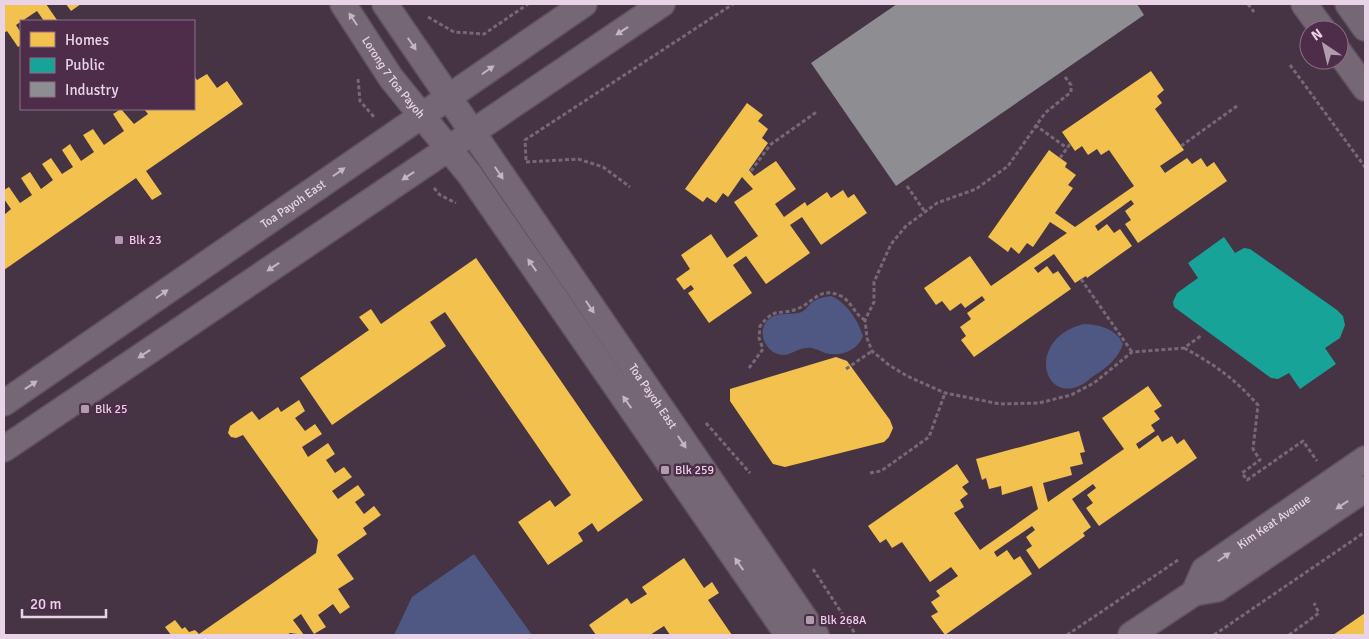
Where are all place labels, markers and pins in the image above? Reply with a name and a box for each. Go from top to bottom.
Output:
place label: Blk 23 [129,233,161,248]
marker: Blk 23 [113,234,125,246]
place label: Blk 25 [95,402,127,417]
marker: Blk 25 [79,403,91,415]
place label: Blk 259 [675,463,714,478]
marker: Blk 259 [659,464,671,476]
place label: Blk 268A [820,613,867,628]
marker: Blk 268A [804,614,816,626]

